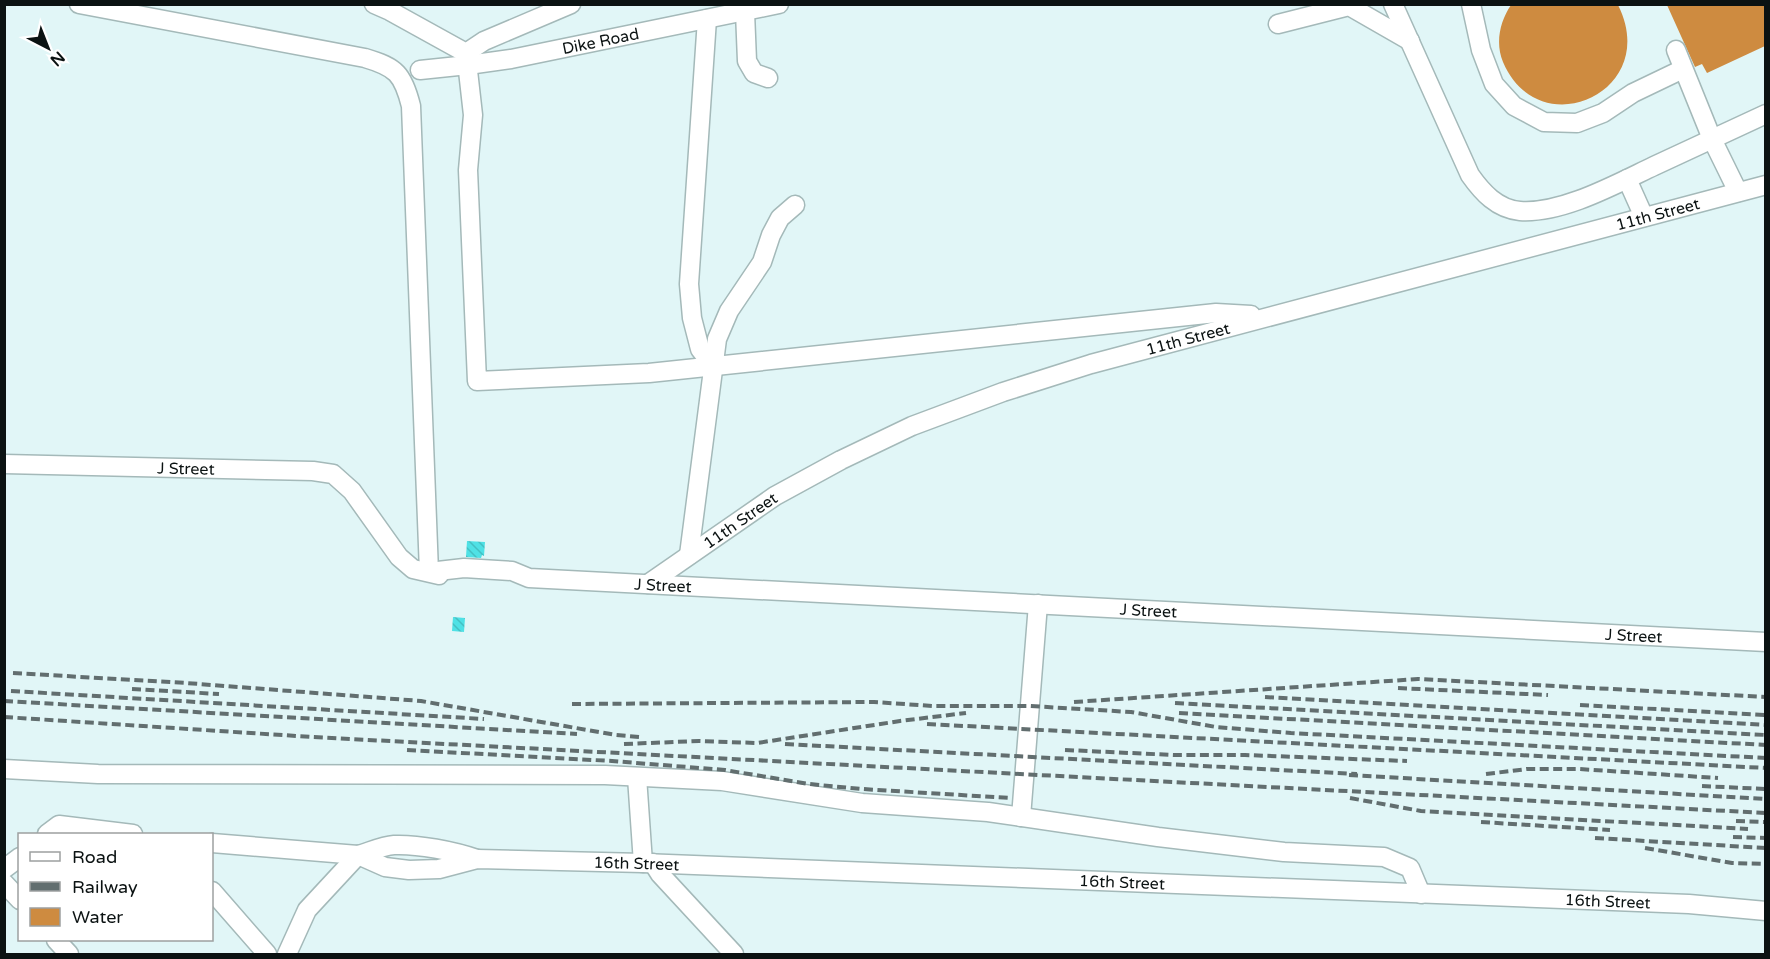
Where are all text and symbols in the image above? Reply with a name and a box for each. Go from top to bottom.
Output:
north arrow [18,18,78,78]
street label: Dike Road [560,24,641,59]
text: N [46,47,69,70]
street label: 11th Street [1614,194,1702,235]
street label: 11th Street [1144,319,1232,360]
street label: J Street [157,458,215,480]
street label: 11th Street [700,488,782,554]
street label: J Street [634,574,692,597]
street label: J Street [1119,600,1178,623]
street label: J Street [1605,625,1663,648]
legend [18,833,213,941]
text: Road [72,846,117,868]
street label: 16th Street [593,853,680,875]
street label: 16th Street [1079,871,1165,894]
text: Railway [72,876,138,898]
street label: 16th Street [1564,890,1651,913]
text: Water [72,906,123,928]

